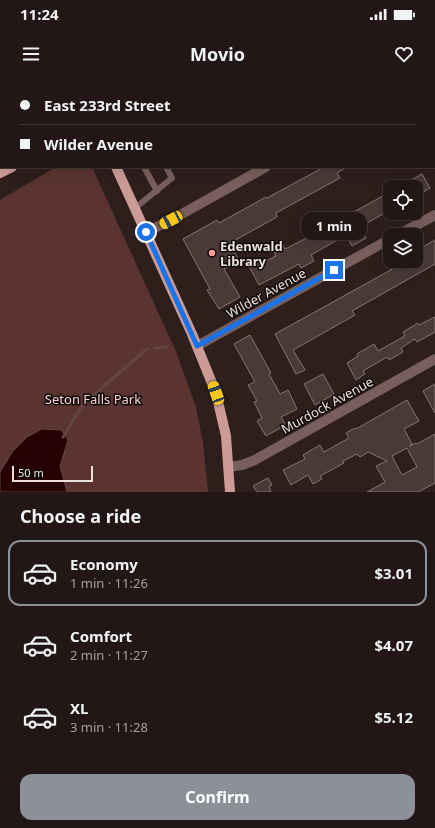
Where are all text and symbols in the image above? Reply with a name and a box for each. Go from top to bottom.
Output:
text: 11:24 [20,4,59,24]
text: Movio [190,42,245,66]
icon: menu [20,43,42,65]
icon: heart [393,43,415,65]
text: East 233rd Street [44,95,170,115]
text: Wilder Avenue [44,134,153,154]
map controls [383,180,423,268]
button: locate [383,180,423,220]
car [158,209,184,231]
callout: 1 min [301,212,367,240]
text: 1 min [316,217,352,235]
route start [137,223,155,241]
button: layers [383,228,423,268]
place label: Edenwald Library [220,237,283,270]
marker: Edenwald Library [207,248,217,258]
route end [325,261,343,279]
street label: Wilder Avenue [223,264,309,322]
street label: Murdock Avenue [278,372,376,438]
car [206,380,226,406]
park label: Seton Falls Park [45,390,141,408]
scale bar [12,464,93,483]
text: 50 m [18,465,44,480]
text: Choose a ride [20,504,141,528]
text: Economy [70,554,138,574]
icon: car [22,555,58,591]
text: $3.01 [374,563,413,583]
text: 1 min · 11:26 [70,574,148,592]
text: Comfort [70,626,132,646]
icon: car [22,627,58,663]
text: $4.07 [374,635,413,655]
text: 2 min · 11:27 [70,646,148,664]
text: XL [70,698,88,718]
icon: car [22,699,58,735]
text: $5.12 [374,707,413,727]
text: 3 min · 11:28 [70,718,148,736]
button: Confirm [20,774,415,820]

